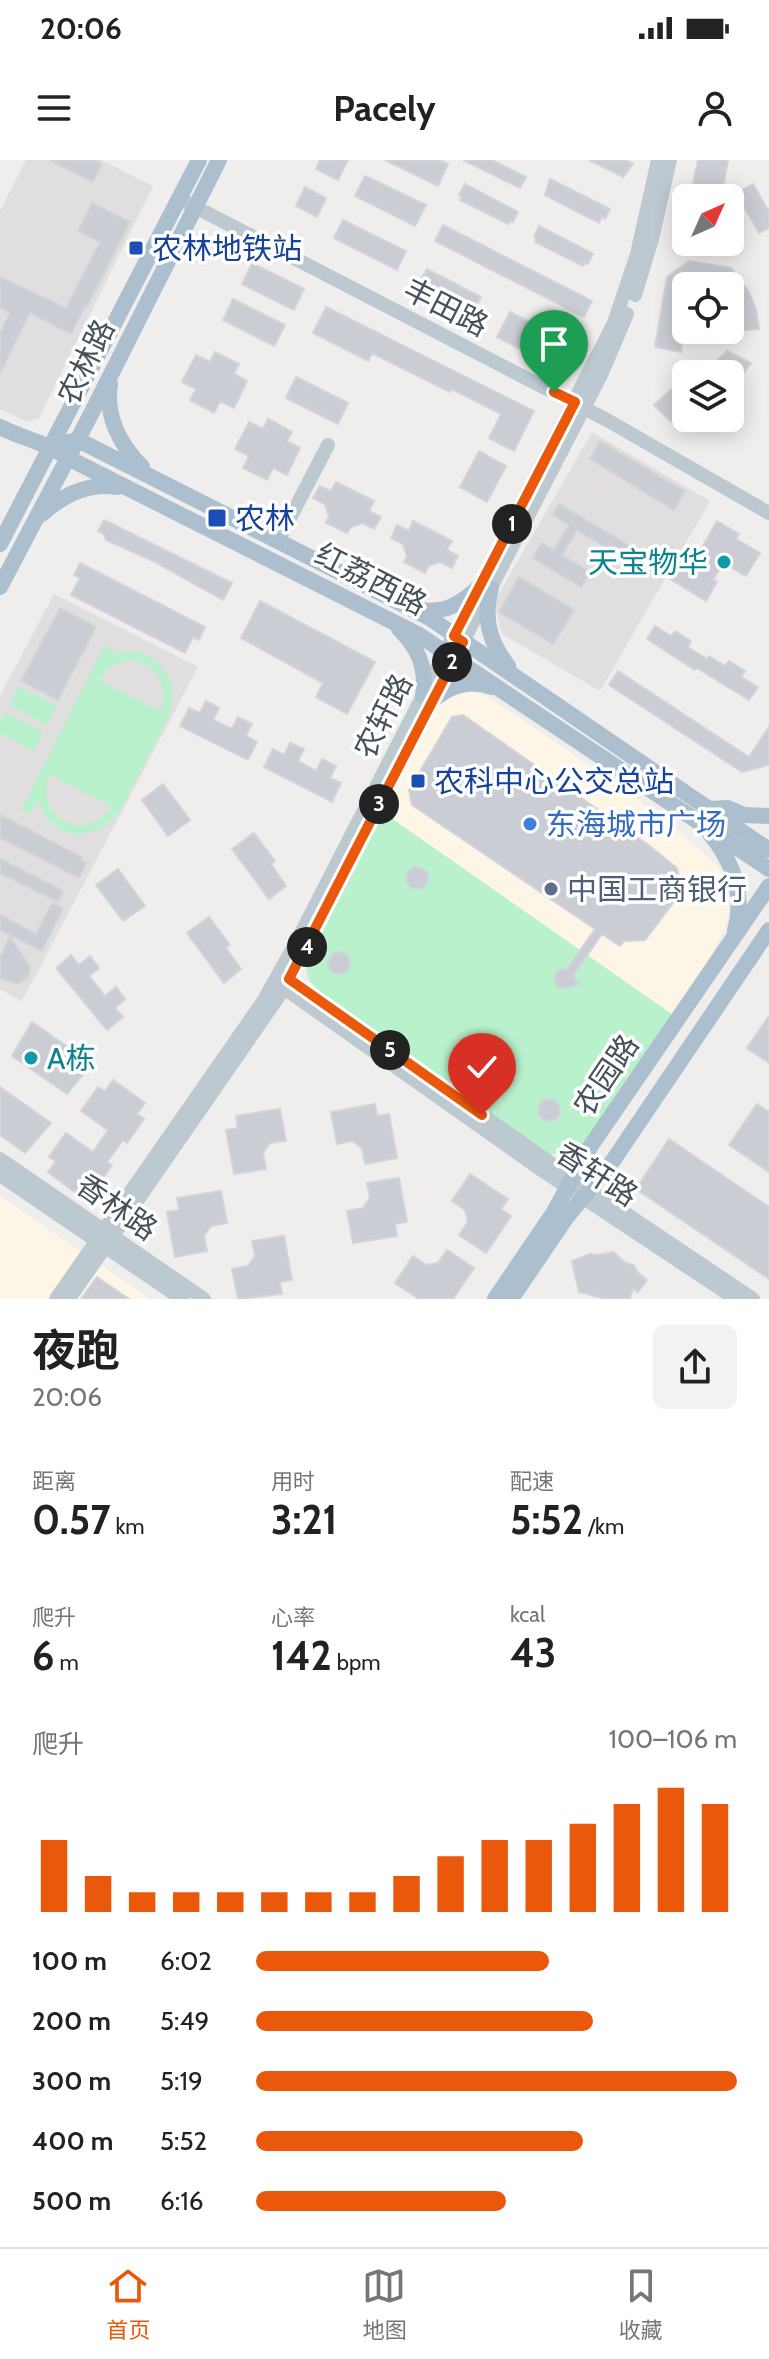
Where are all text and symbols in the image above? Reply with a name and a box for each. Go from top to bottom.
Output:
text: 20:06 [40,10,122,47]
icon: menu [32,86,76,130]
text: Pacely [333,86,436,130]
icon: person [693,86,737,130]
north arrow [672,184,744,256]
map controls [672,184,744,432]
place label: 农林地铁站 [152,230,302,267]
marker: 农林地铁站 [127,239,145,257]
street label: 丰田路 [398,270,494,344]
button: locate [672,272,744,344]
pin [520,310,588,392]
street label: 农林路 [50,313,122,411]
icon: arrive [532,322,576,366]
button: layers [672,360,744,432]
place label: 农林 [235,500,295,537]
pin: 1 [492,504,532,544]
marker: 农林 [206,507,228,529]
text: 1 [508,510,516,537]
street label: 红荔西路 [309,535,433,623]
place label: 天宝物华 [588,544,708,581]
marker: 天宝物华 [715,553,733,571]
pin: 2 [432,642,472,682]
text: 2 [446,648,458,675]
street label: 农轩路 [346,668,420,764]
place label: 农科中心公交总站 [434,763,674,800]
marker: 农科中心公交总站 [409,772,427,790]
pin: 3 [359,784,399,824]
text: 3 [373,790,385,817]
place label: 东海城市广场 [546,806,726,843]
marker: 东海城市广场 [521,815,539,833]
place label: 中国工商银行 [567,871,747,908]
marker: 中国工商银行 [542,880,560,898]
pin: 4 [287,927,327,967]
text: 4 [300,933,314,960]
street label: 农园路 [565,1027,647,1123]
pin: 5 [370,1030,410,1070]
pin [448,1033,516,1115]
text: 5 [384,1036,396,1063]
place label: A栋 [47,1040,95,1077]
icon: check [460,1045,504,1089]
marker: A栋 [22,1049,40,1067]
street label: 香轩路 [549,1134,645,1214]
street label: 香林路 [70,1166,164,1248]
text: 夜跑 [32,1324,120,1377]
button: share [653,1325,737,1409]
text: 20:06 [32,1381,102,1413]
text: 距离 [32,1468,76,1495]
text: 用时 [271,1468,315,1495]
text: 配速 [510,1468,554,1495]
text: 0.57 [32,1495,111,1544]
text: 3:21 [271,1495,337,1544]
text: 5:52 [510,1495,583,1544]
text: km [111,1513,145,1540]
text: /km [583,1513,624,1540]
text: kcal [510,1601,545,1628]
text: 爬升 [32,1604,76,1631]
text: 心率 [271,1604,315,1631]
text: 43 [510,1628,556,1677]
text: 6 [32,1631,54,1680]
text: 142 [271,1631,332,1680]
text: m [54,1649,79,1676]
text: bpm [332,1649,380,1676]
text: 100–106 m [608,1723,737,1755]
text: 爬升 [32,1728,84,1760]
text: 100 m [32,1945,107,1977]
text: 6:02 [160,1945,212,1977]
text: 200 m [32,2005,111,2037]
text: 5:49 [160,2005,209,2037]
text: 300 m [32,2065,111,2097]
text: 5:19 [160,2065,203,2097]
text: 400 m [32,2125,113,2157]
text: 5:52 [160,2125,207,2157]
text: 500 m [32,2185,111,2217]
text: 6:16 [160,2185,203,2217]
tab: 首页 [106,2264,150,2344]
tab: 地图 [362,2264,407,2344]
tab: 收藏 [619,2264,663,2344]

